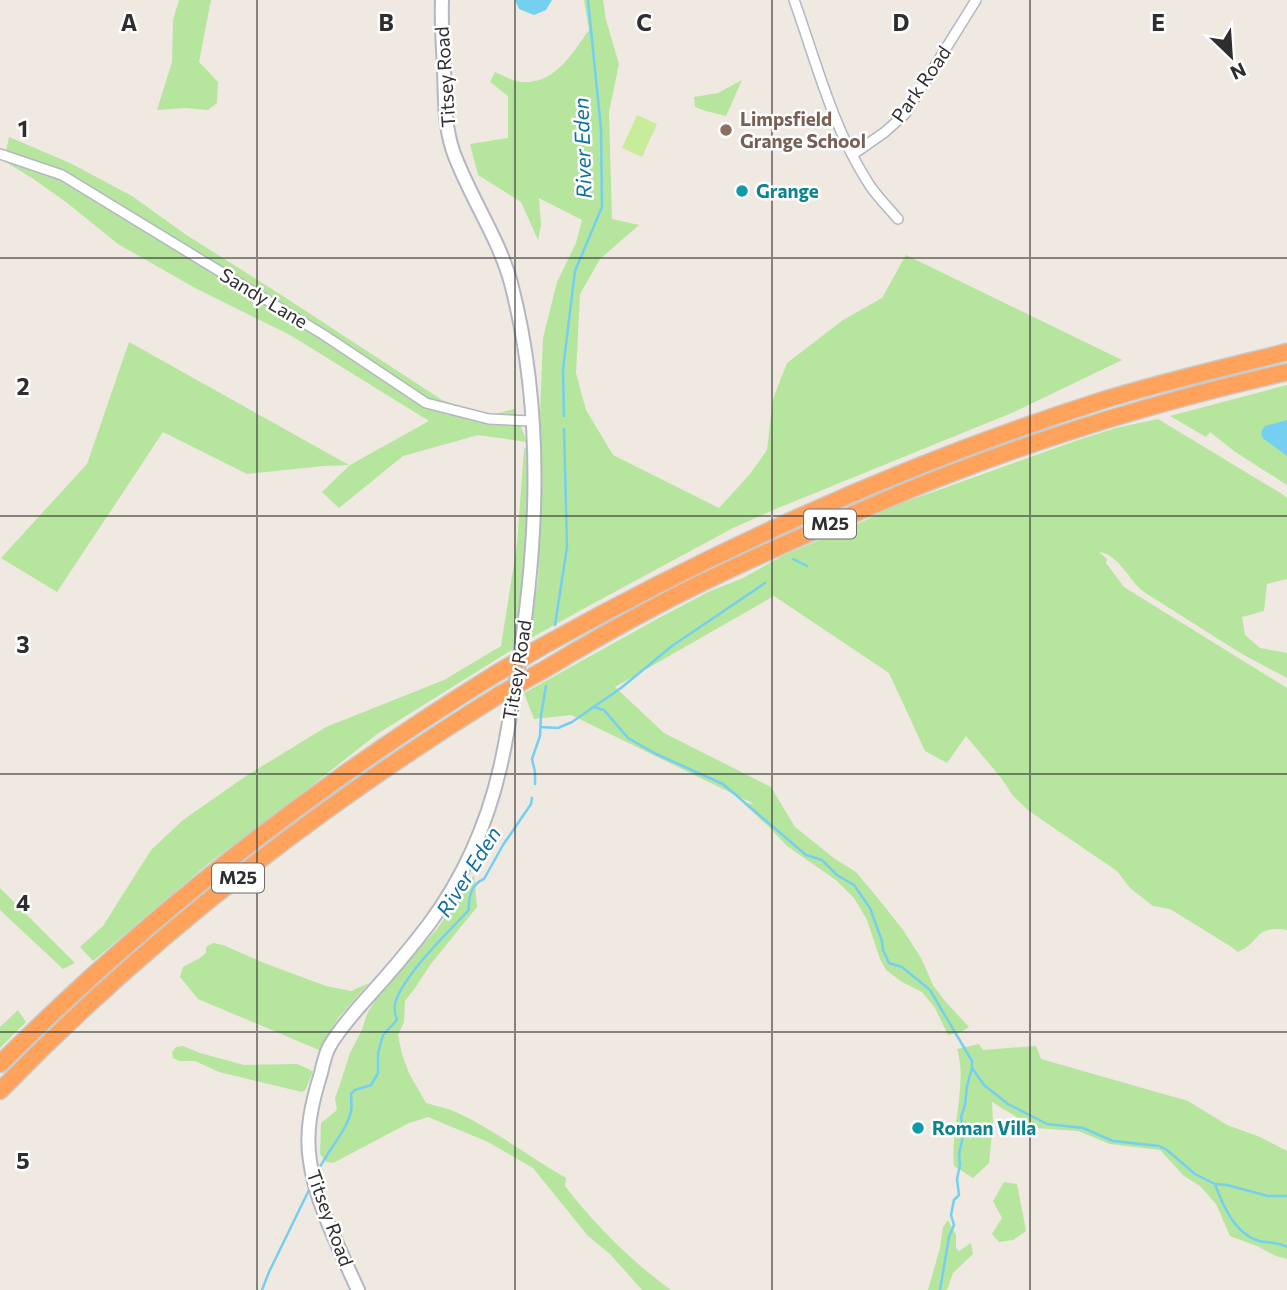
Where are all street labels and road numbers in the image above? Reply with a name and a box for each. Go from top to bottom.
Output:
street label: Titsey Road [430,26,460,128]
street label: Park Road [886,41,955,126]
street label: Sandy Lane [216,262,312,333]
road number: M25 [804,510,856,538]
street label: Titsey Road [497,618,536,722]
road number: M25 [212,864,264,892]
street label: Titsey Road [302,1166,359,1269]

